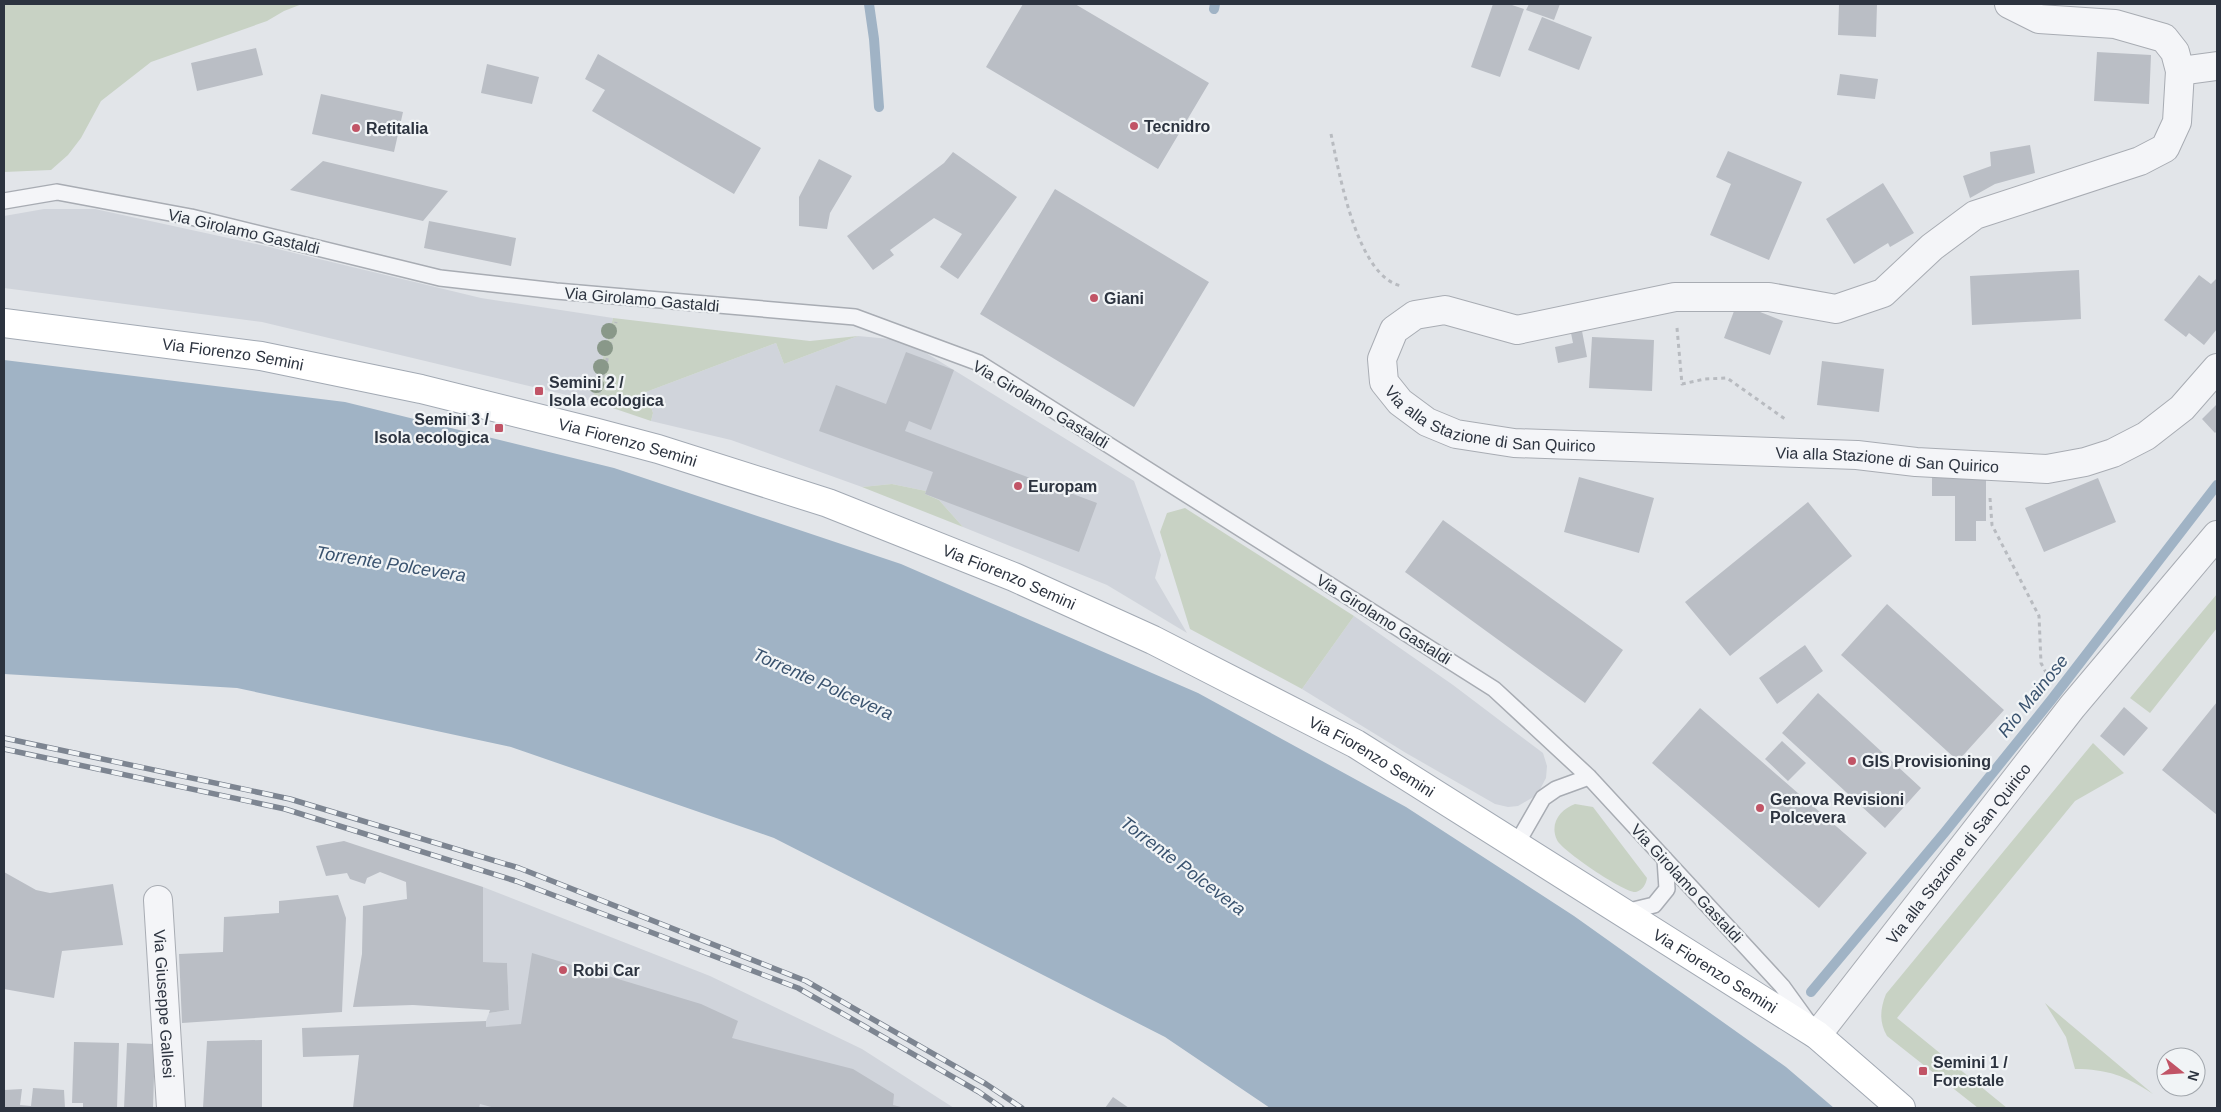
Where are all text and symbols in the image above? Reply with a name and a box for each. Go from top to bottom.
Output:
place label: Tecnidro [1144,118,1211,135]
place label: Retitalia [366,120,428,137]
marker: Tecnidro [1128,120,1140,132]
marker: Retitalia [350,122,362,134]
street label: Via Girolamo Gastaldi [166,206,321,257]
street label: Via Girolamo Gastaldi [564,284,720,315]
place label: Giani [1104,290,1144,307]
marker: Giani [1088,292,1100,304]
street label: Via Fiorenzo Semini [161,335,305,374]
street label: Via Girolamo Gastaldi [970,357,1112,452]
place label: Semini 2 / Isola ecologica [549,374,664,409]
street label: Via alla Stazione di San Quirico [1381,382,1596,455]
marker: Semini 2 / Isola ecologica [533,385,545,397]
place label: Semini 3 / Isola ecologica [374,411,490,446]
street label: Via Fiorenzo Semini [557,415,699,470]
marker: Semini 3 / Isola ecologica [493,422,505,434]
street label: Via alla Stazione di San Quirico [1775,444,2000,475]
place label: Europam [1028,478,1097,495]
marker: Europam [1012,480,1024,492]
street label: Via Fiorenzo Semini [940,541,1078,613]
water label: Torrente Polcevera [315,542,467,586]
street label: Via Girolamo Gastaldi [1313,571,1454,668]
water label: Torrente Polcevera [750,644,896,724]
water label: Rio Mainose [1994,651,2072,741]
street label: Via Fiorenzo Semini [1306,713,1437,800]
place label: GIS Provisioning [1862,753,1991,770]
marker: GIS Provisioning [1846,755,1858,767]
street label: Via alla Stazione di San Quirico [1883,760,2034,947]
place label: Genova Revisioni Polcevera [1770,791,1904,826]
marker: Genova Revisioni Polcevera [1754,802,1766,814]
water label: Torrente Polcevera [1117,812,1249,920]
street label: Via Girolamo Gastaldi [1627,821,1746,946]
street label: Via Fiorenzo Semini [1650,926,1780,1017]
street label: Via Giuseppe Gallesi [151,929,177,1079]
place label: Robi Car [573,962,640,979]
marker: Robi Car [557,964,569,976]
north arrow [2156,1047,2206,1097]
place label: Semini 1 / Forestale [1933,1054,2008,1089]
marker: Semini 1 / Forestale [1917,1065,1929,1077]
text: N [2184,1069,2203,1083]

